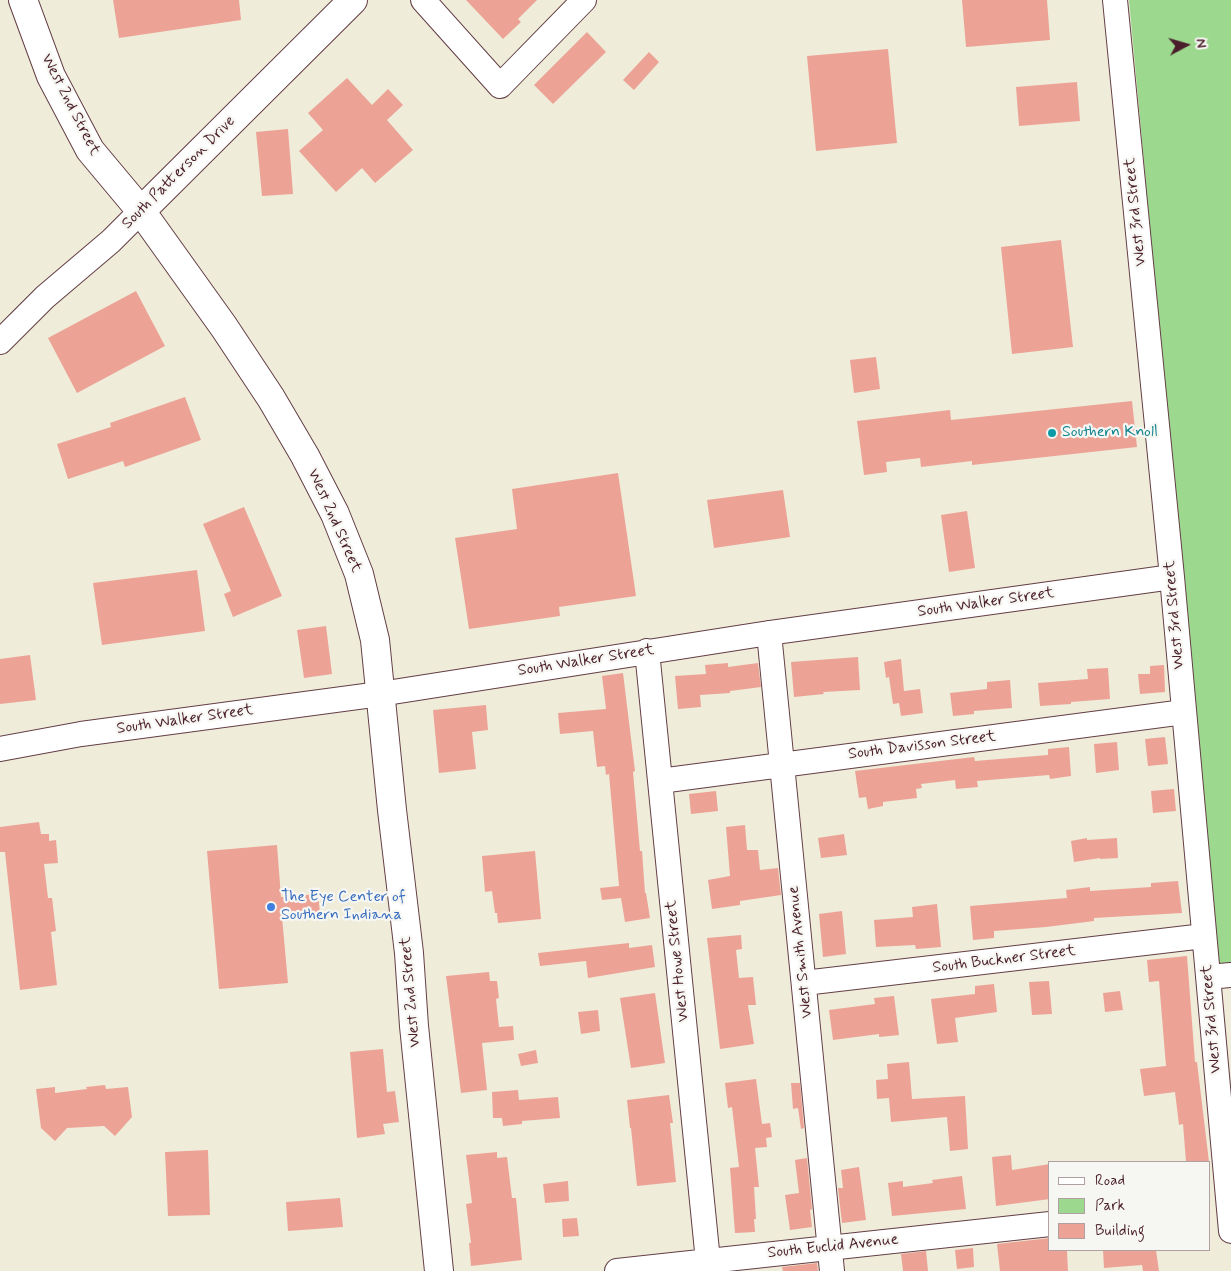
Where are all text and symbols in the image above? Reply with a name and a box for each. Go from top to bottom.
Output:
north arrow [1161,20,1211,70]
text: N [1191,38,1210,49]
street label: West 2nd Street [36,51,104,159]
street label: South Patterson Drive [118,112,240,234]
street label: West 3rd Street [1121,157,1151,267]
place label: Southern Knoll [1062,423,1158,443]
marker: Southern Knoll [1046,427,1058,439]
street label: West 2nd Street [303,466,365,576]
street label: West 3rd Street [1161,560,1189,670]
street label: South Walker Street [916,584,1056,622]
street label: South Walker Street [516,641,656,681]
street label: South Walker Street [115,701,255,739]
street label: South Davisson Street [847,727,997,765]
street label: West Smith Avenue [785,885,817,1019]
place label: The Eye Center of Southern Indiana [281,888,406,926]
street label: West Howe Street [662,899,694,1023]
marker: The Eye Center of Southern Indiana [265,901,277,913]
street label: West 2nd Street [397,936,425,1048]
street label: South Buckner Street [931,942,1077,978]
street label: West 3rd Street [1198,964,1226,1074]
legend [1048,1161,1211,1251]
text: Road [1095,1171,1125,1191]
text: Park [1095,1196,1125,1216]
text: Building [1095,1221,1145,1241]
street label: South Euclid Avenue [767,1231,899,1263]

